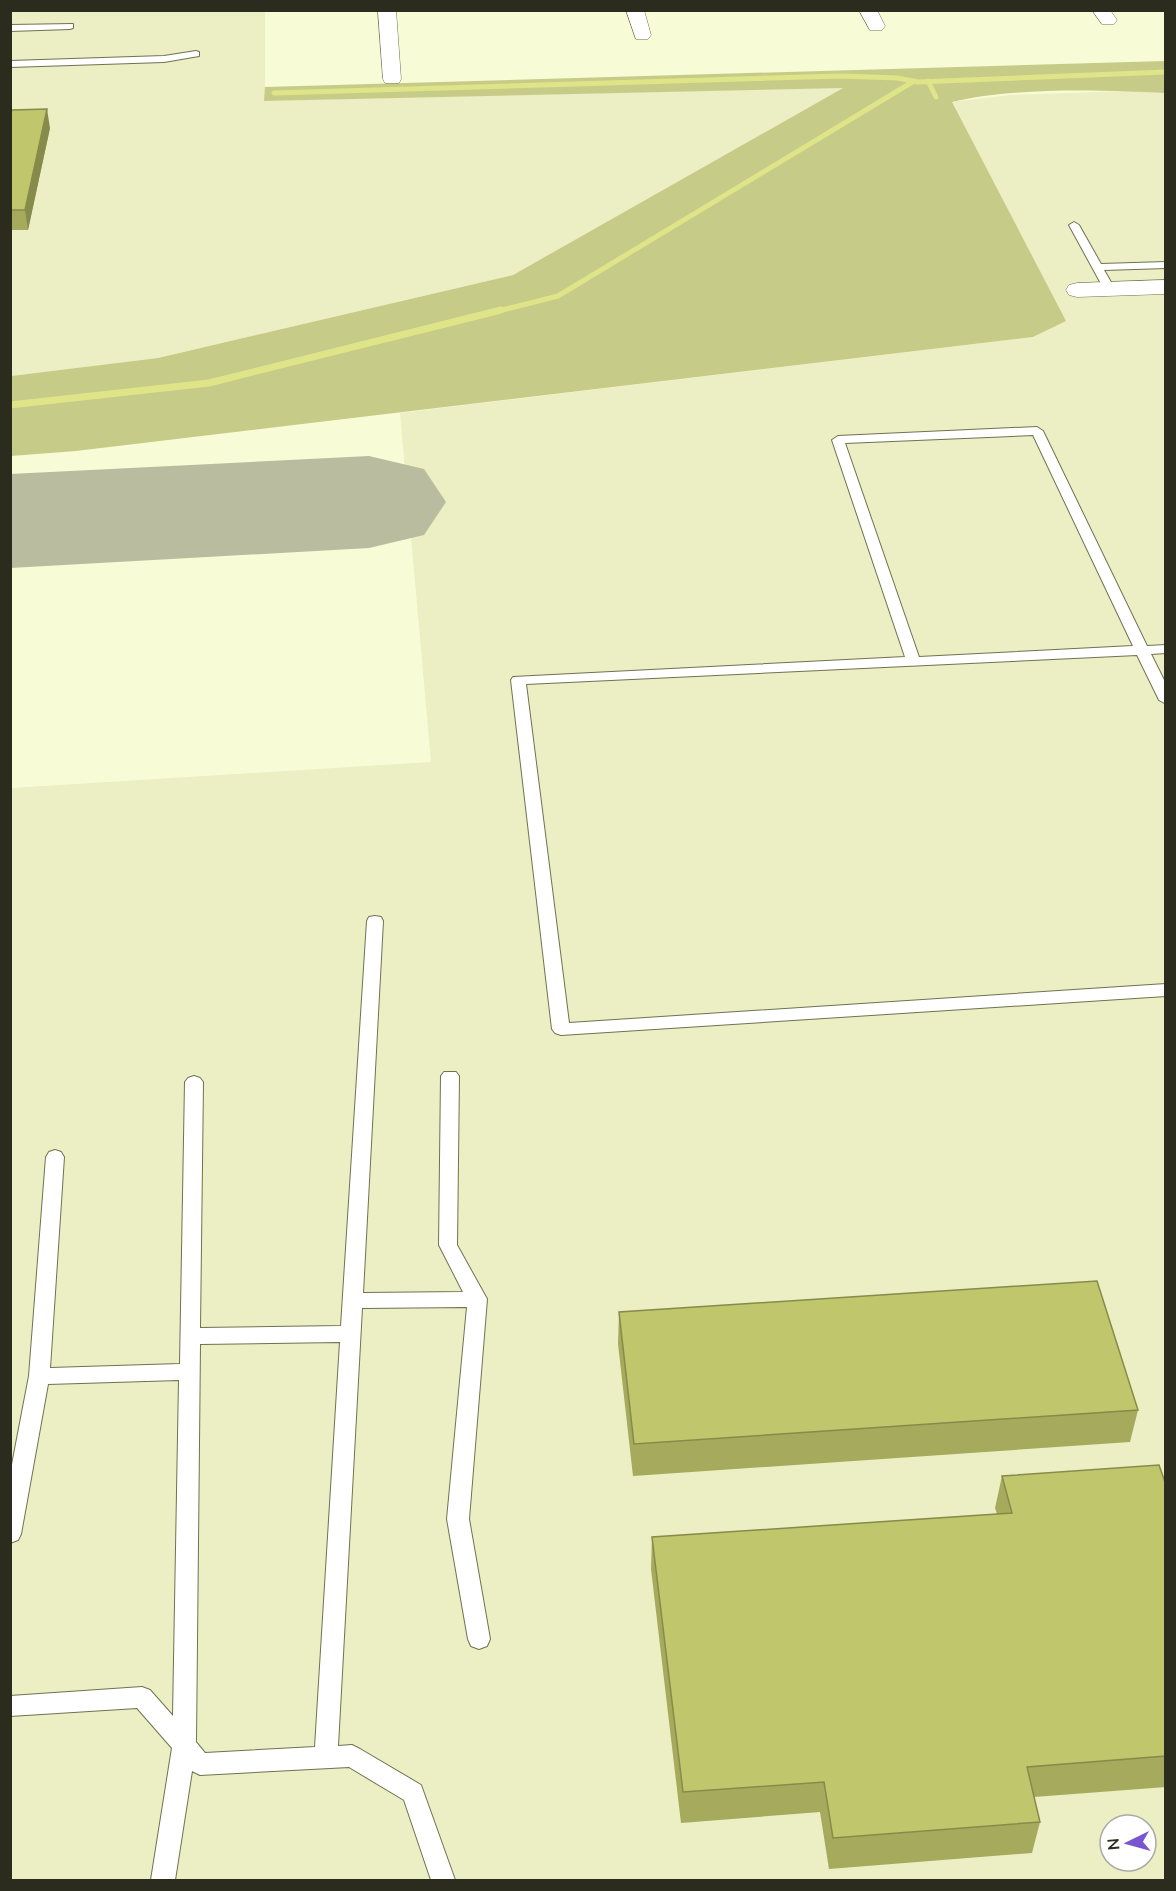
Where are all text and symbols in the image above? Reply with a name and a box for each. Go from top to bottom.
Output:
north arrow [1098,1813,1158,1873]
text: N [1103,1837,1124,1851]

